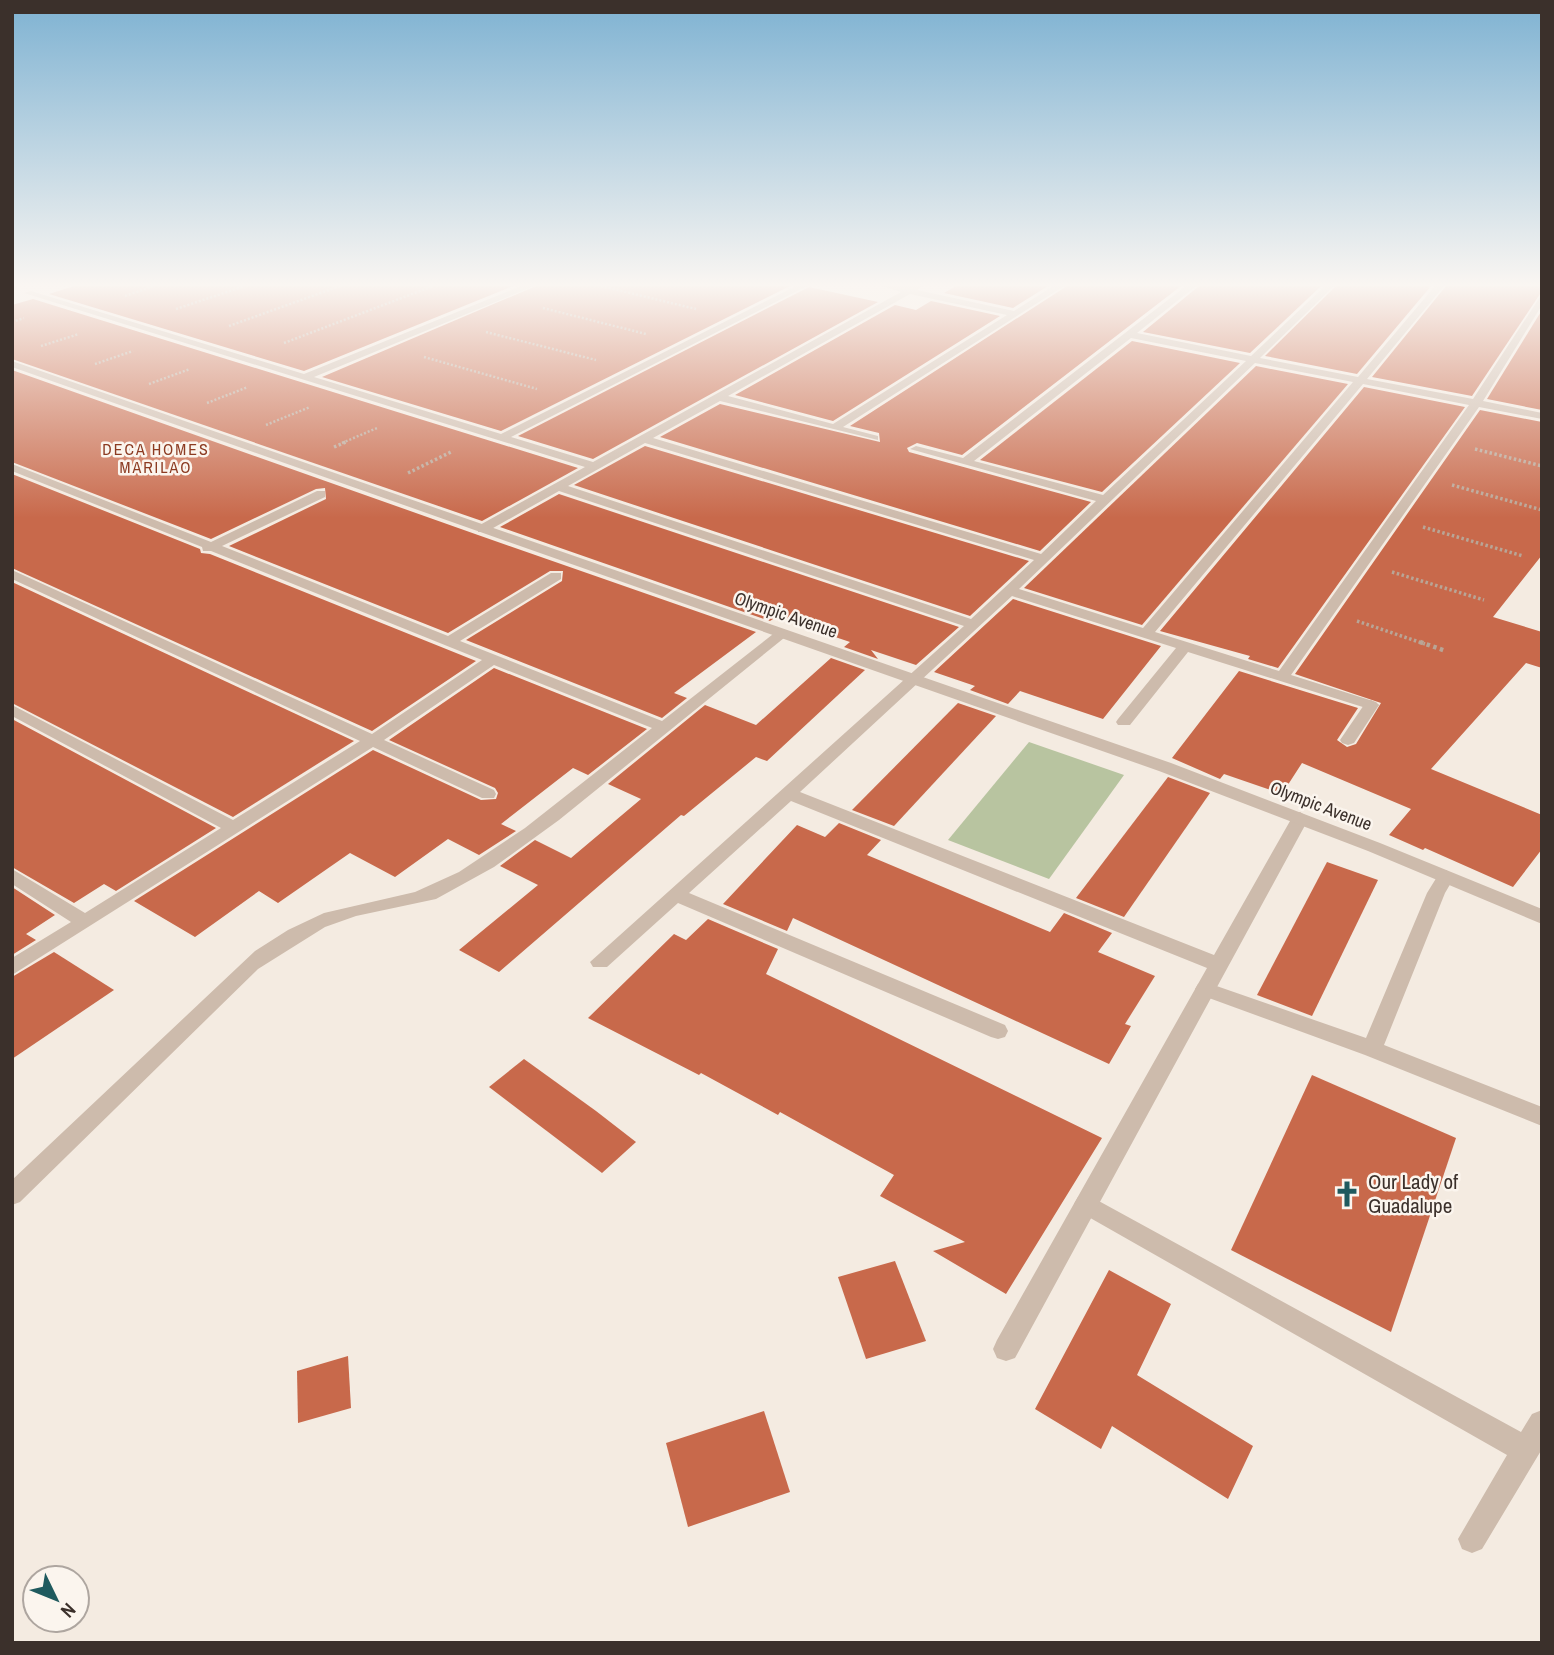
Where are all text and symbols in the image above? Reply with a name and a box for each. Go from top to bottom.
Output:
district label: DECA HOMES MARILAO [102,438,210,478]
street label: Olympic Avenue [731,585,841,644]
street label: Olympic Avenue [1267,775,1376,836]
place label: Our Lady of Guadalupe [1368,1167,1458,1220]
church icon: Our Lady of Guadalupe [1332,1179,1362,1209]
north arrow [21,1564,91,1634]
text: N [55,1598,82,1624]

